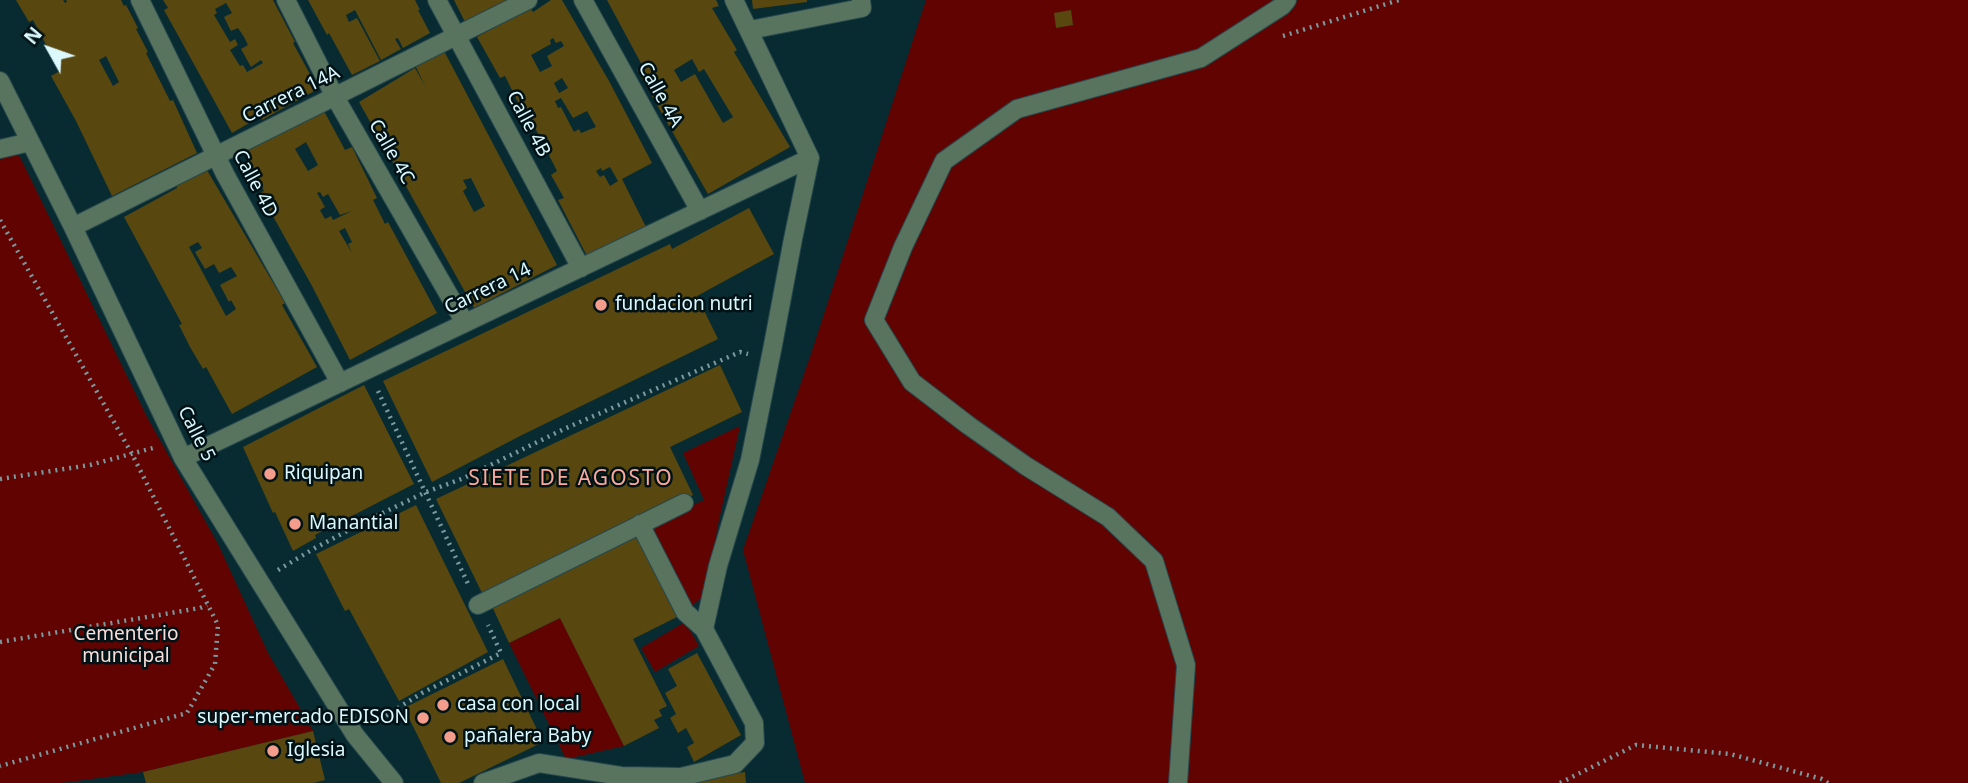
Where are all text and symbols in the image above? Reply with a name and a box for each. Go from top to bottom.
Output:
north arrow [14,14,84,84]
text: N [18,21,48,50]
street label: Calle 4A [633,58,687,132]
street label: Carrera 14A [239,62,343,128]
street label: Calle 4B [501,87,555,161]
street label: Calle 4C [363,116,419,188]
street label: Calle 4D [228,146,282,222]
street label: Carrera 14 [441,258,535,320]
place label: fundacion nutri [615,294,753,316]
marker: fundacion nutri [593,297,609,313]
street label: Calle 5 [172,403,220,465]
place label: Riquipan [284,463,363,485]
marker: Riquipan [262,466,278,482]
district label: SIETE DE AGOSTO [470,466,672,492]
place label: Manantial [309,513,398,535]
marker: Manantial [287,516,303,532]
park label: Cementerio municipal [74,624,178,668]
place label: casa con local [457,694,580,716]
marker: casa con local [435,697,451,713]
place label: super-mercado EDISON [197,707,409,729]
marker: super-mercado EDISON [415,710,431,726]
place label: pañalera Baby [464,726,591,748]
marker: pañalera Baby [442,729,458,745]
place label: Iglesia [287,740,345,762]
marker: Iglesia [265,743,281,759]

